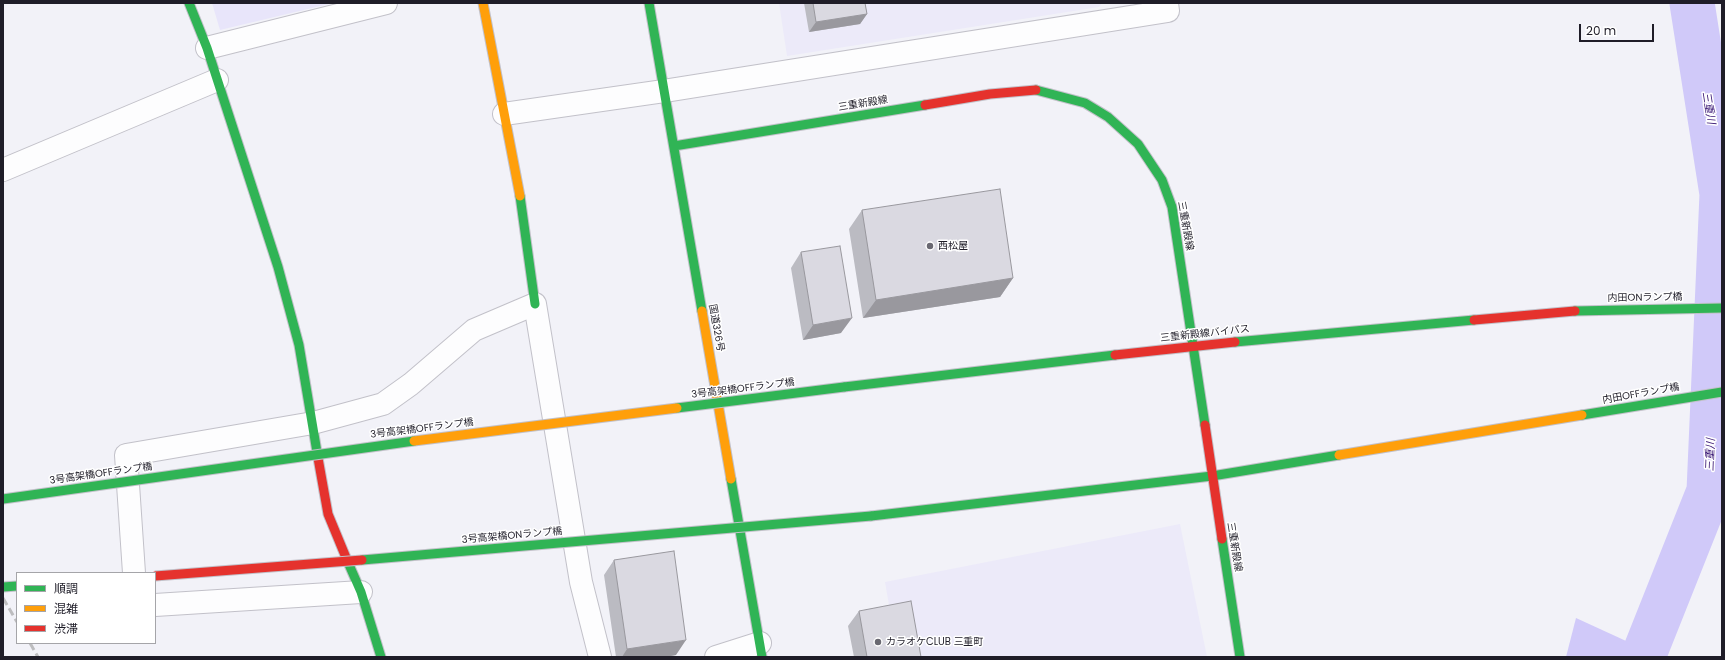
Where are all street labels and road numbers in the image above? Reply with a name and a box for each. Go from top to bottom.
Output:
street label: 三重新殿線 [837,94,889,114]
street label: 三重新殿線 [1175,200,1195,252]
street label: 内田ONランプ橋 [1607,291,1683,305]
street label: 国道326号 [706,303,726,353]
street label: 三重新殿線バイパス [1160,323,1250,345]
street label: 3号高架橋OFFランプ橋 [691,377,795,401]
street label: 内田OFFランプ橋 [1602,381,1680,407]
street label: 3号高架橋OFFランプ橋 [370,417,474,441]
street label: 3号高架橋OFFランプ橋 [49,461,153,487]
street label: 三重新殿線 [1224,521,1244,573]
street label: 3号高架橋ONランプ橋 [461,526,563,546]

